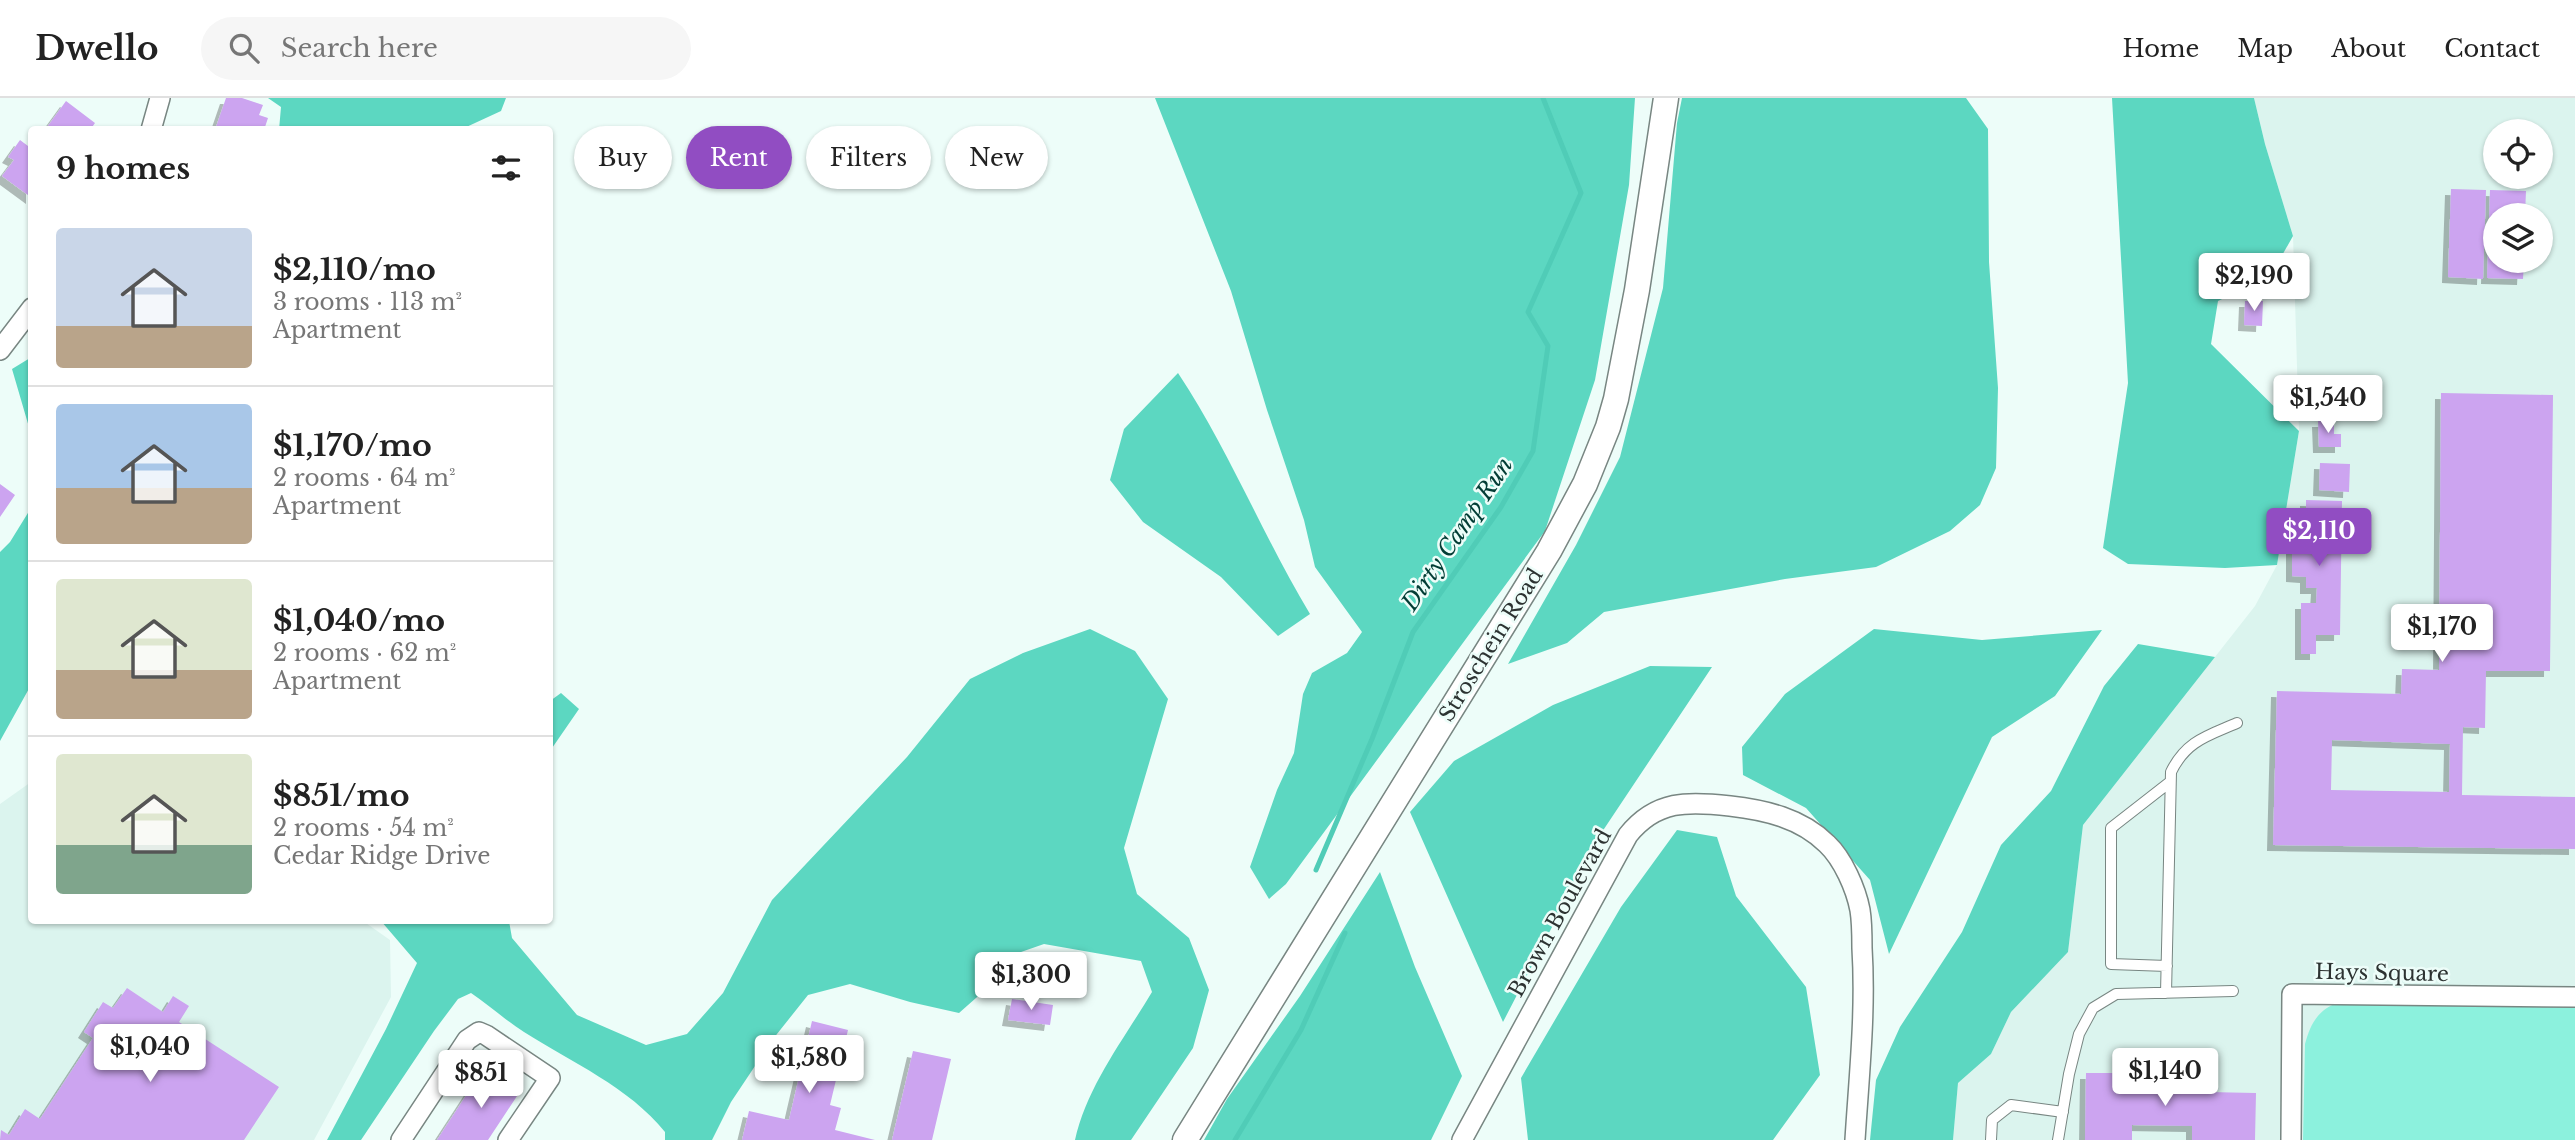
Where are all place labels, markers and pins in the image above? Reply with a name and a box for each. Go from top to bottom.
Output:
pin: $2,190 [2197,254,2311,313]
pin: $1,540 [2271,376,2385,435]
pin: $2,110 [2262,508,2376,568]
pin: $1,170 [2385,604,2499,664]
pin: $1,300 [974,953,1088,1012]
pin: $1,040 [93,1024,207,1084]
pin: $1,580 [752,1035,866,1095]
pin: $1,140 [2108,1048,2222,1108]
pin: $851 [440,1051,522,1110]

